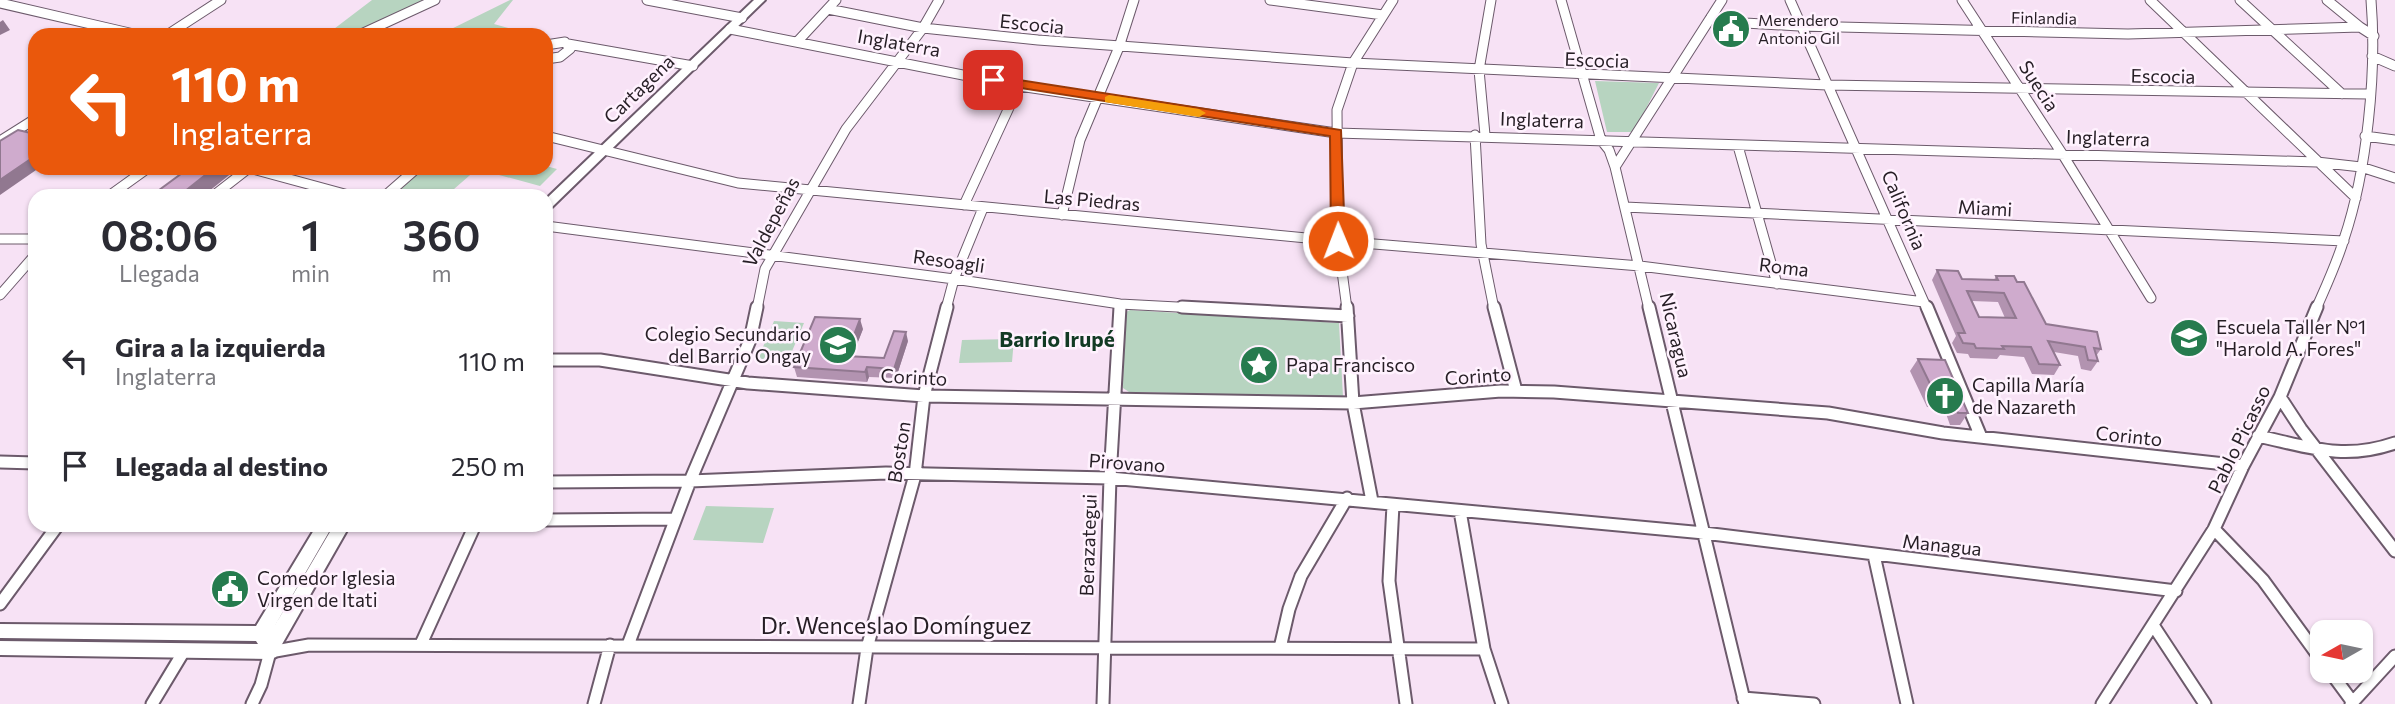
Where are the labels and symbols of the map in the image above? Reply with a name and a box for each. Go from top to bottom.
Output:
street label: Finlandia [2011,7,2077,28]
public building icon: Merendero Antonio Gil [1710,8,1752,50]
street label: Escocia [999,9,1065,38]
place label: Merendero Antonio Gil [1758,10,1840,47]
street label: Inglaterra [856,24,942,61]
street label: Escocia [1564,47,1630,72]
street label: Cartagena [599,49,679,128]
pin [963,50,1023,110]
street label: Suecia [2015,56,2064,115]
street label: Escocia [2130,63,2196,88]
street label: Inglaterra [1500,107,1584,132]
street label: Inglaterra [2066,125,2150,150]
street label: California [1877,166,1932,253]
street label: Valdepeñas [737,173,804,271]
street label: Las Piedras [1043,184,1141,215]
street label: Miami [1957,195,2013,220]
position arrow [1301,204,1375,278]
street label: Resoagli [912,244,986,277]
street label: Roma [1758,252,1810,281]
street label: Nicaragua [1656,290,1697,380]
place label: Escuela Taller Nº1 "Harold A. Fores" [2216,315,2366,360]
school or university icon: Escuela Taller Nº1 "Harold A. Fores" [2168,317,2210,359]
place label: Colegio Secundario del Barrio Ongay [645,322,811,367]
school or university icon: Colegio Secundario del Barrio Ongay [817,324,859,366]
district label: Barrio Irupé [999,326,1115,351]
place icon: Papa Francisco [1238,344,1280,386]
place label: Papa Francisco [1286,353,1415,376]
street label: Corinto [1444,362,1512,389]
street label: Corinto [880,363,948,390]
place label: Capilla María de Nazareth [1972,373,2085,418]
church icon: Capilla María de Nazareth [1924,375,1966,417]
street label: Pablo Picasso [2202,381,2275,497]
street label: Boston [882,420,915,484]
street label: Corinto [2095,421,2163,450]
street label: Pirovano [1088,448,1166,477]
street label: Berazategui [1074,493,1101,597]
street label: Managua [1901,529,1983,560]
place label: Comedor Iglesia Virgen de Itati [257,566,395,611]
public building icon: Comedor Iglesia Virgen de Itati [209,568,251,610]
street label: Dr. Wenceslao Domínguez [761,611,1031,639]
north arrow [2310,620,2373,682]

